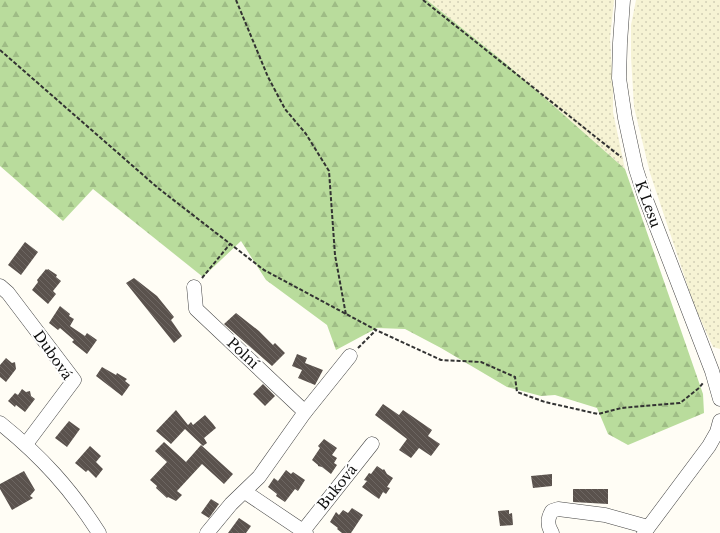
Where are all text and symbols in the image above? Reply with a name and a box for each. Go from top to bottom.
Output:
street label: K Lesu [631,178,665,230]
street label: Dubová [30,327,77,383]
street label: Polní [223,334,263,372]
street label: Buková [313,460,361,513]

